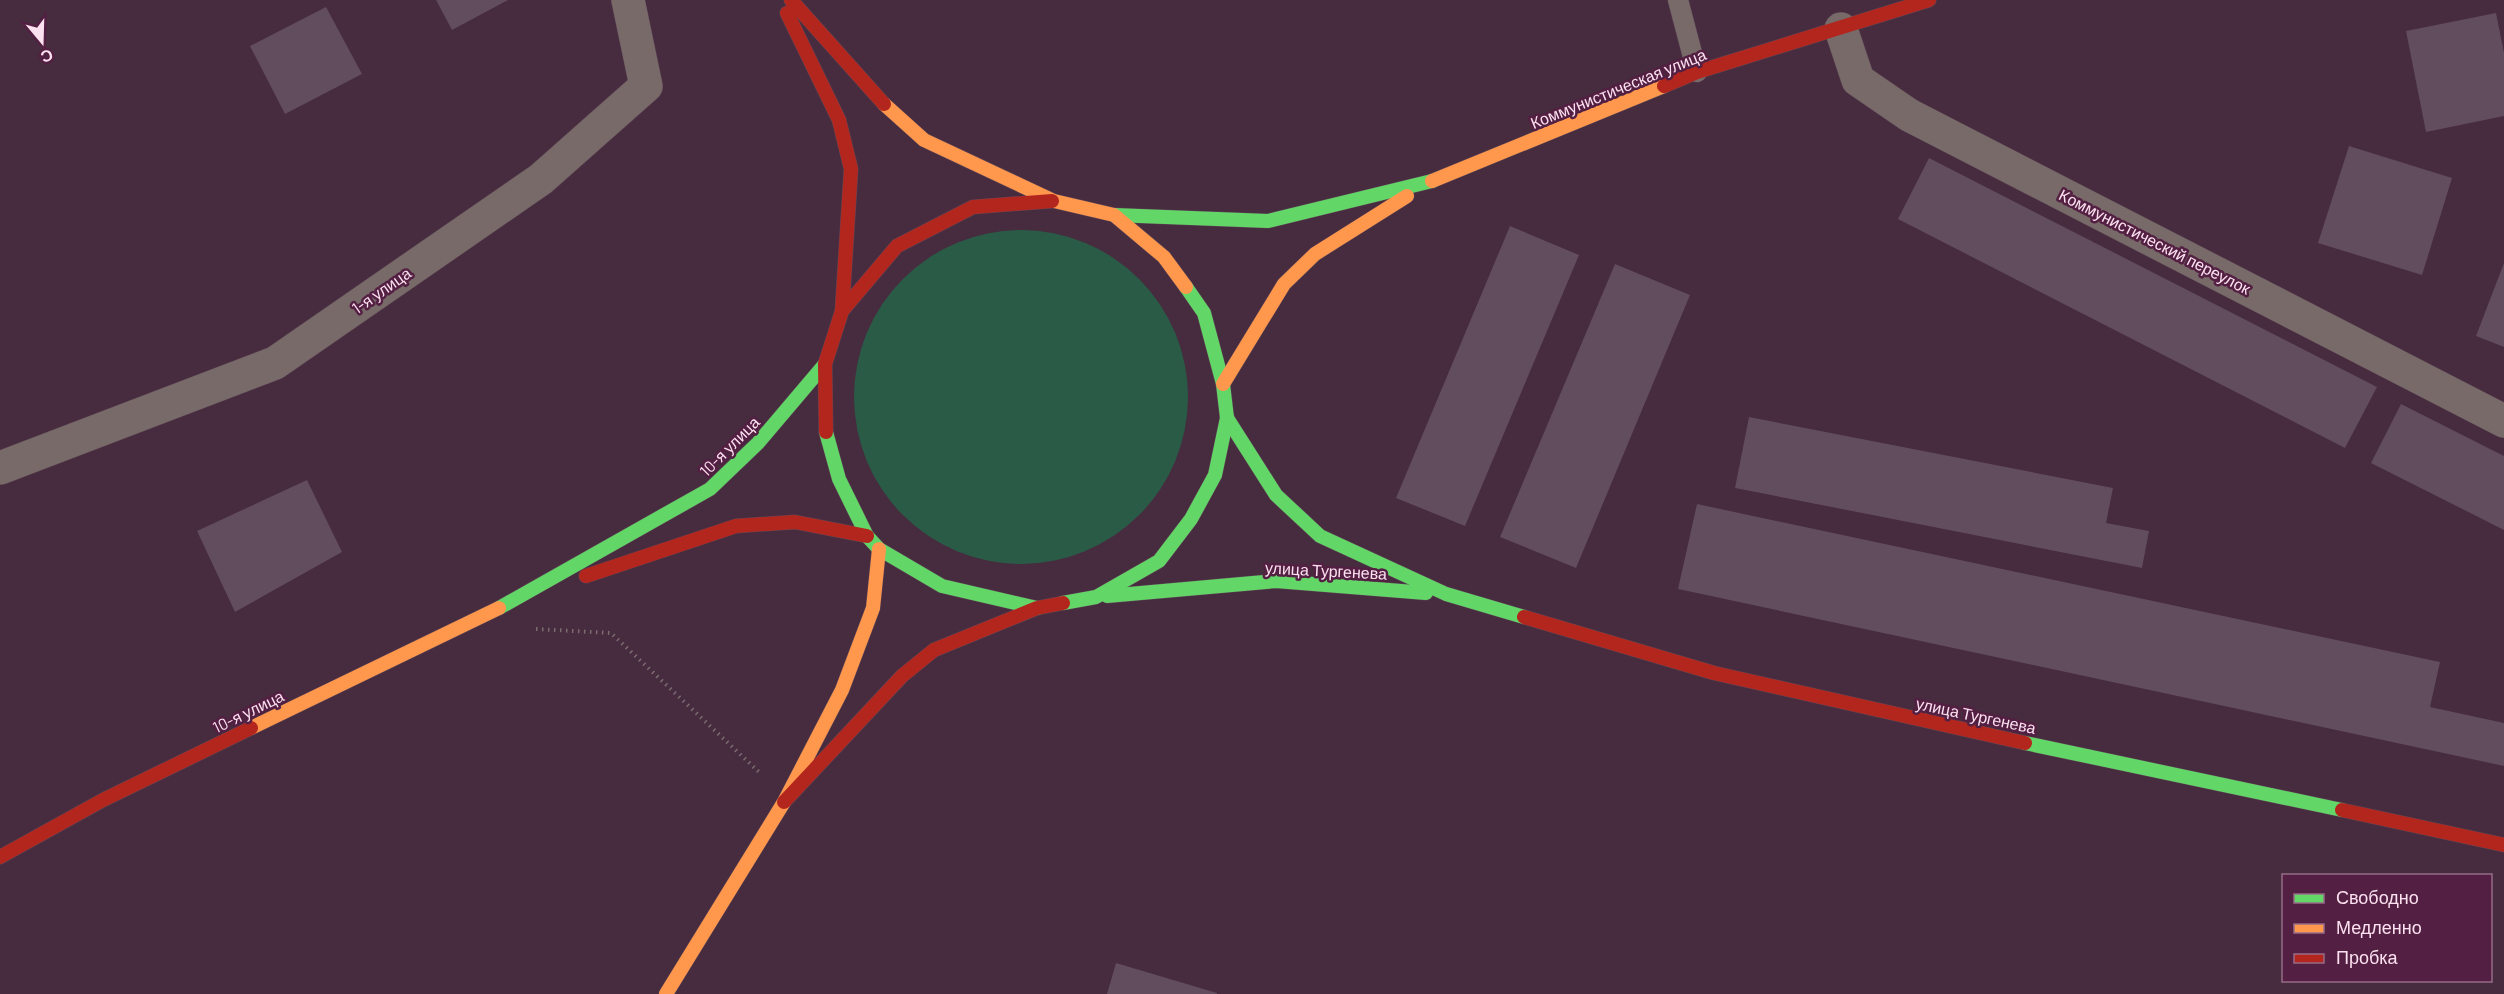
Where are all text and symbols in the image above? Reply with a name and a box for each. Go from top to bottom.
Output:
north arrow [12,12,72,72]
street label: Коммунистическая улица [1527,44,1709,132]
text: С [38,46,56,68]
street label: Коммунистический переулок [2056,184,2255,298]
street label: 1-я улица [348,263,414,317]
street label: 10-я улица [695,412,763,480]
street label: улица Тургенева [1265,557,1388,583]
street label: 10-я улица [209,686,287,736]
street label: улица Тургенева [1914,693,2038,737]
legend [2282,874,2492,982]
text: Свободно [2336,886,2419,908]
text: Медленно [2336,916,2422,938]
text: Пробка [2336,946,2399,968]

